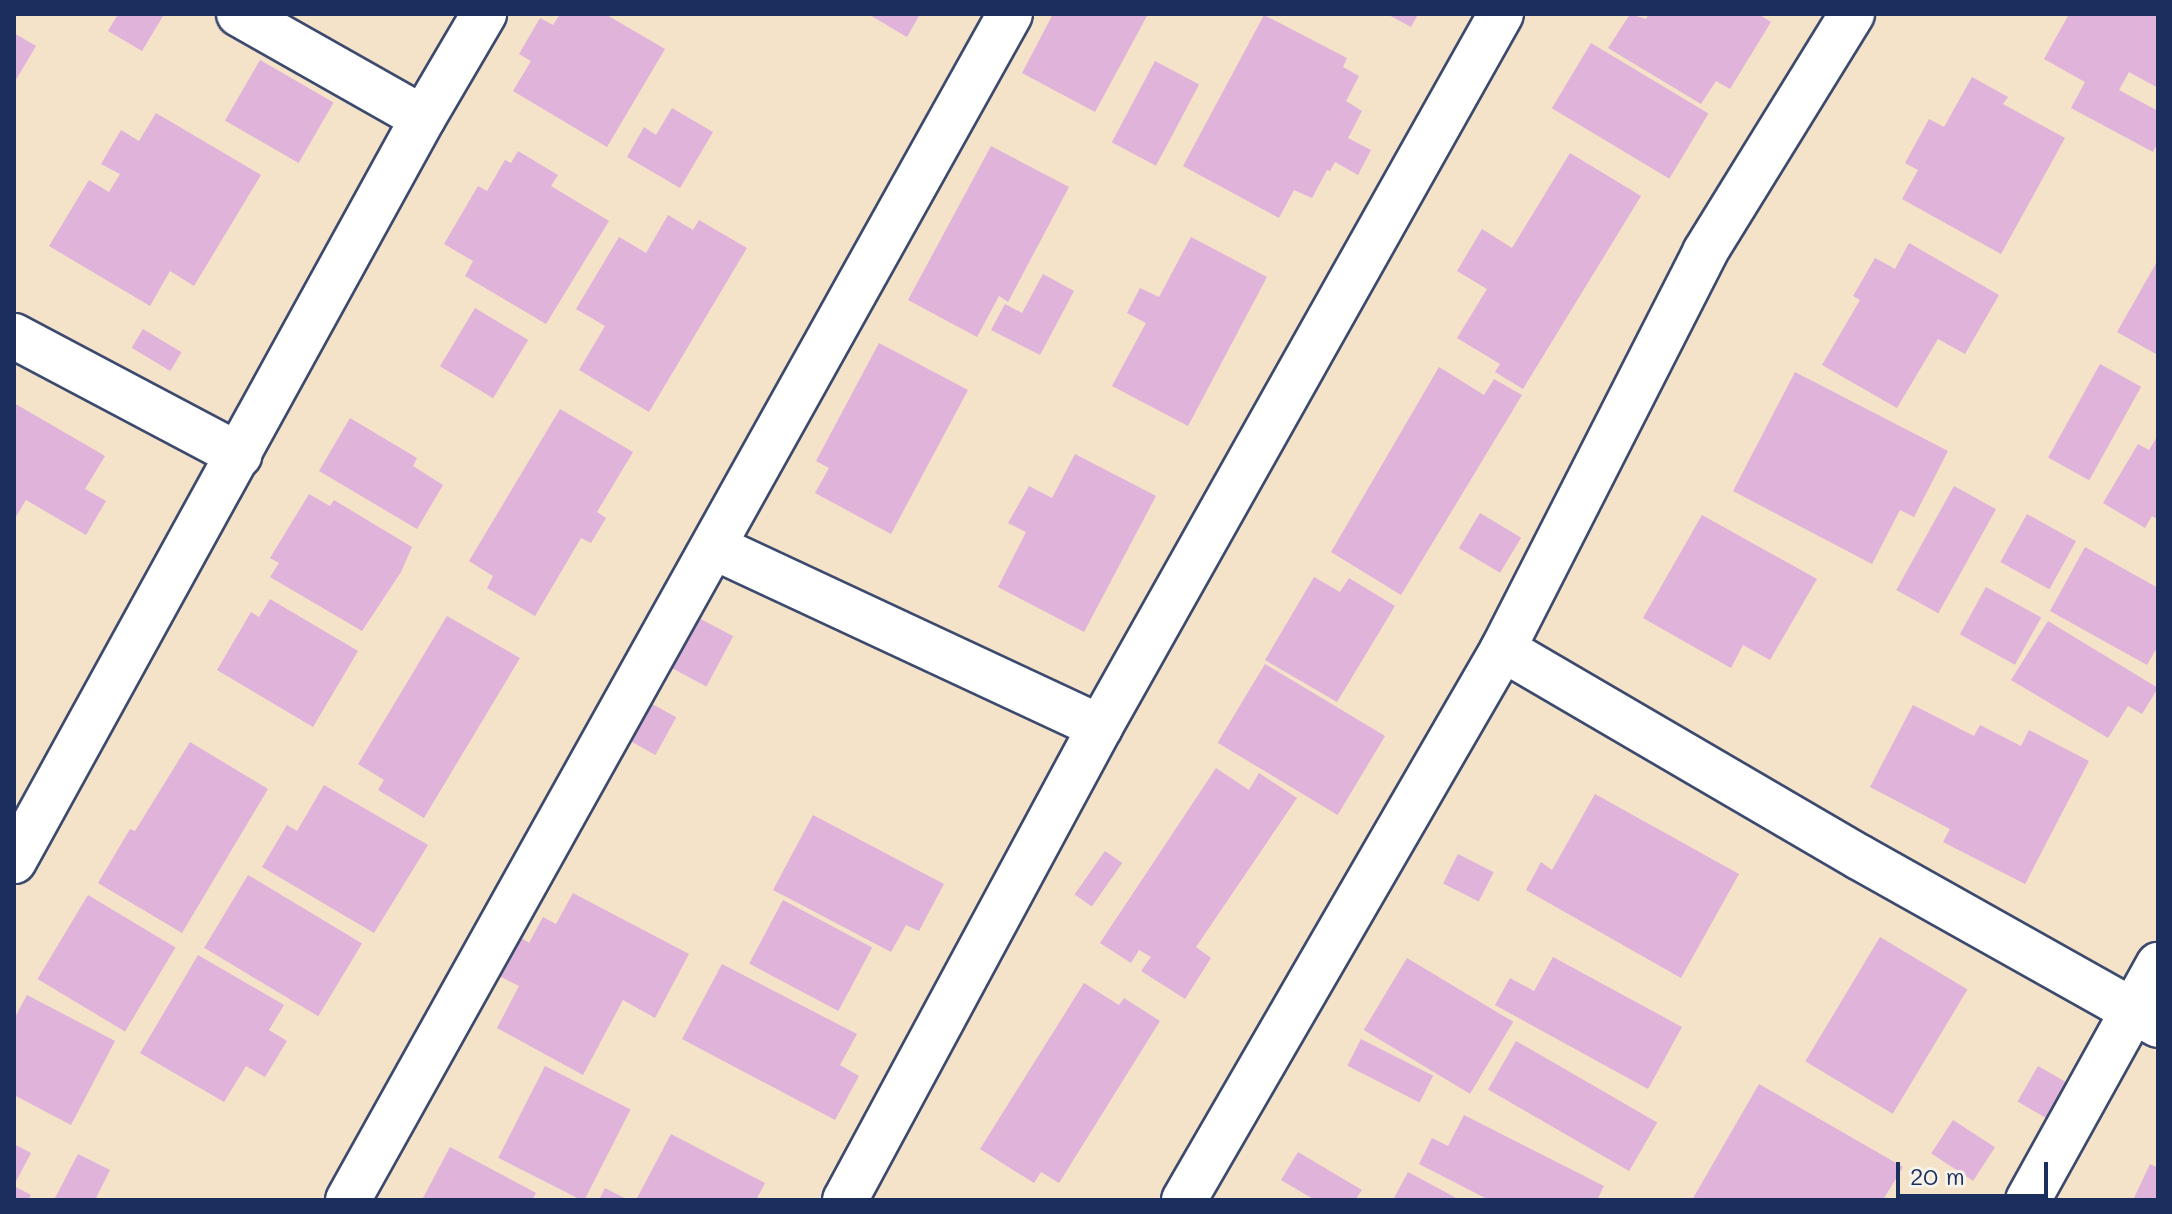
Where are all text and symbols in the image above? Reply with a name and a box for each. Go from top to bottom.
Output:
scale bar [1900,1146,2052,1196]
text: 20 m [1910,1160,1965,1191]

